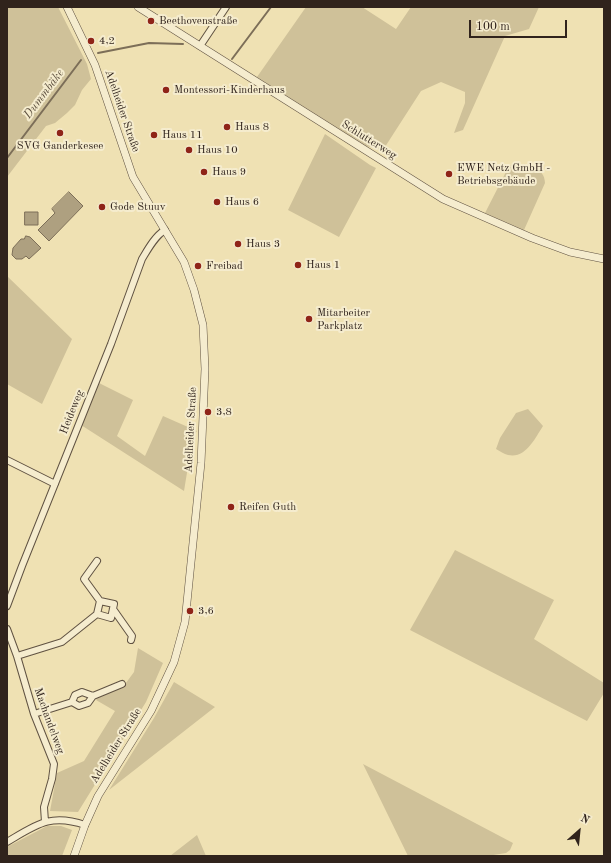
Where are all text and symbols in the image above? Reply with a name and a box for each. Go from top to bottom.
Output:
scale bar [471,12,569,38]
place label: Beethovenstraße [159,14,237,28]
marker: Beethovenstraße [146,16,156,26]
text: 100 m [476,21,510,33]
place label: 4,2 [99,34,115,48]
marker: 4,2 [86,36,96,46]
water label: Dummbäke [21,66,67,122]
street label: Adelheider Straße [102,68,142,154]
place label: Montessori-Kinderhaus [174,83,285,97]
marker: Montessori-Kinderhaus [161,85,171,95]
street label: Schlutterweg [339,118,399,162]
place label: Haus 8 [235,120,269,134]
marker: Haus 8 [222,122,232,132]
marker: SVG Ganderkesee [55,128,65,138]
place label: Haus 11 [162,128,203,142]
marker: Haus 11 [149,130,159,140]
place label: SVG Ganderkesee [17,139,103,153]
place label: Haus 10 [197,143,238,157]
marker: Haus 10 [184,145,194,155]
place label: EWE Netz GmbH - Betriebsgebäude [457,161,550,187]
place label: Haus 9 [212,165,246,179]
marker: Haus 9 [199,167,209,177]
marker: EWE Netz GmbH - Betriebsgebäude [444,169,454,179]
place label: Haus 6 [225,195,259,209]
marker: Haus 6 [212,197,222,207]
place label: Gode Stuuv [110,200,166,214]
marker: Gode Stuuv [97,202,107,212]
place label: Haus 3 [246,237,280,251]
marker: Haus 3 [233,239,243,249]
place label: Haus 1 [306,258,340,272]
place label: Freibad [206,259,243,273]
marker: Haus 1 [293,260,303,270]
marker: Freibad [193,261,203,271]
place label: Mitarbeiter Parkplatz [317,306,370,332]
marker: Mitarbeiter Parkplatz [304,314,314,324]
street label: Adelheider Straße [182,387,200,473]
street label: Heideweg [57,388,87,436]
place label: 3,8 [216,405,232,419]
marker: 3,8 [203,407,213,417]
place label: Reifen Guth [239,500,296,514]
marker: Reifen Guth [226,502,236,512]
place label: 3,6 [198,604,214,618]
marker: 3,6 [185,606,195,616]
street label: Machandelweg [31,686,67,756]
street label: Adelheider Straße [88,706,144,786]
north arrow [559,811,599,851]
text: N [578,813,591,827]

